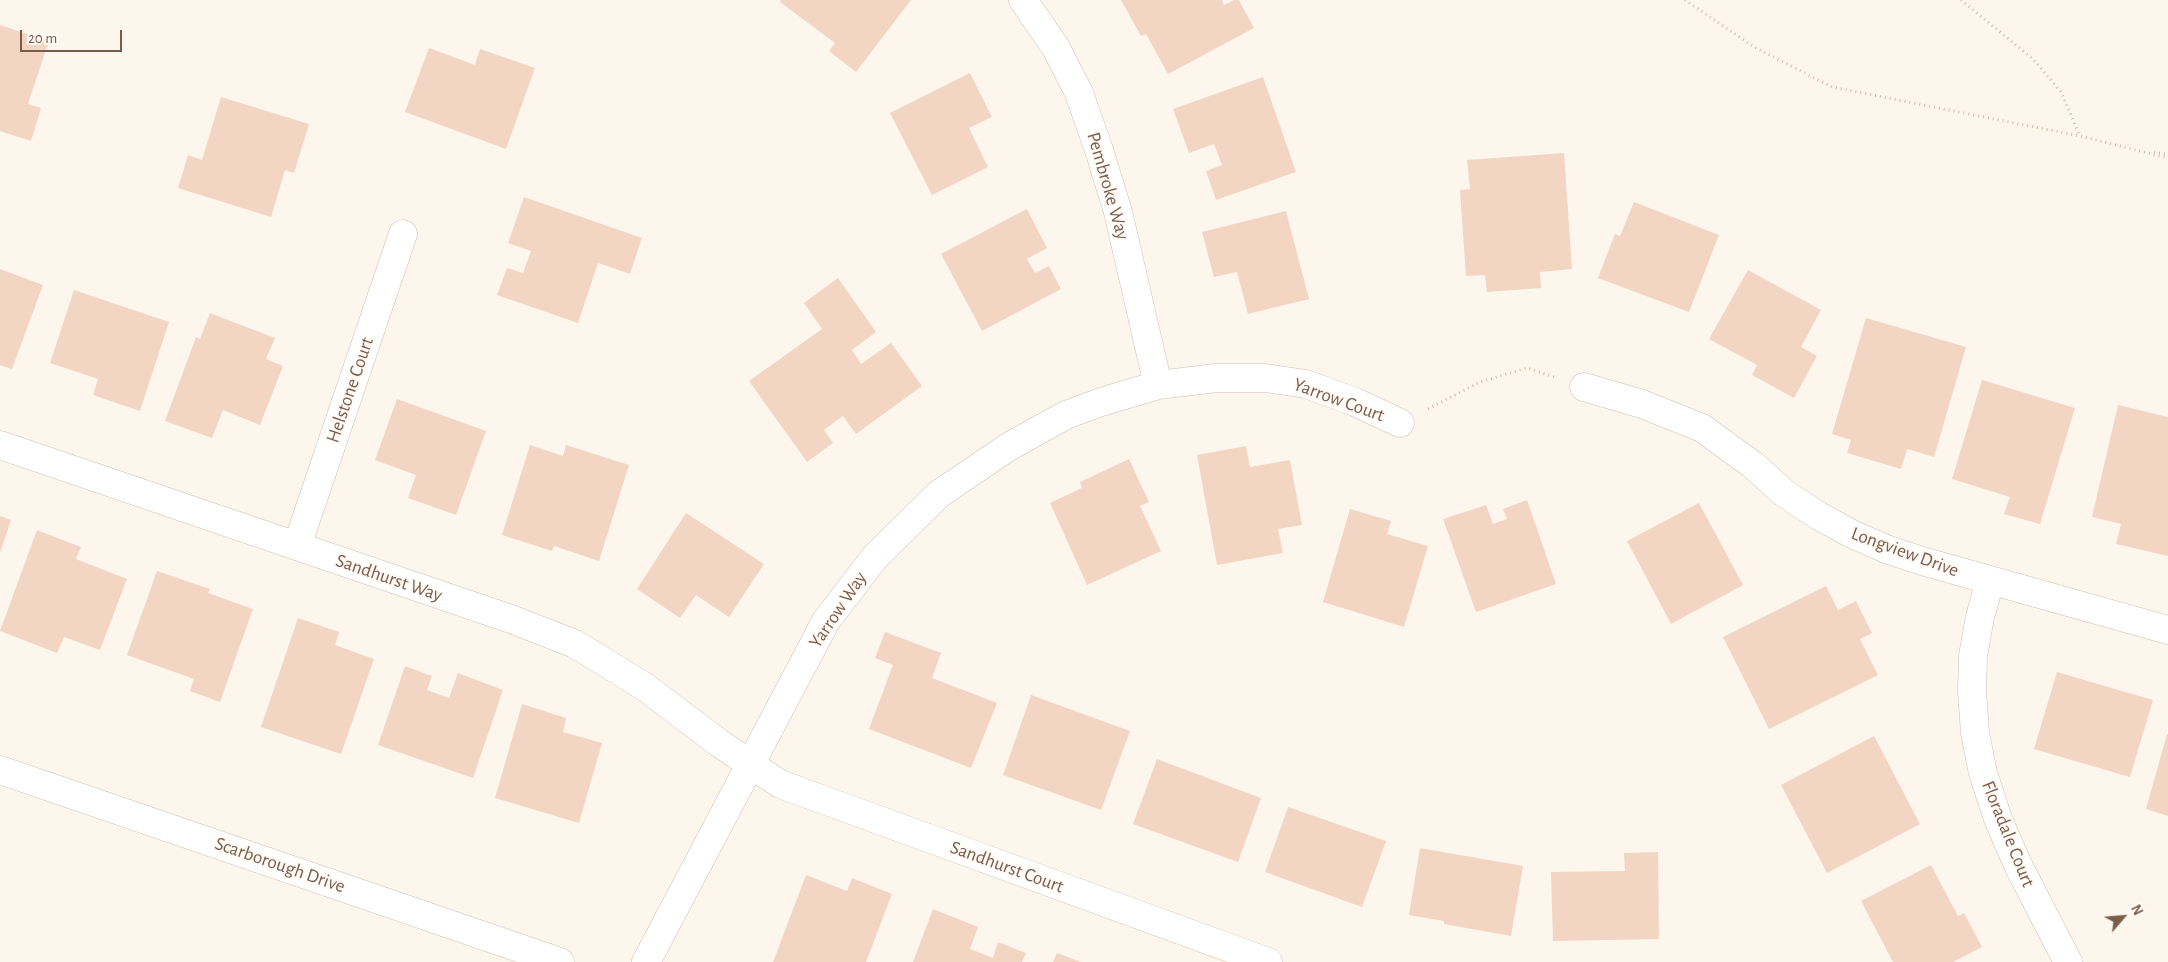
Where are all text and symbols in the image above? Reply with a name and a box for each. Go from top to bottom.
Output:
scale bar [22,20,125,52]
text: 20 m [28,31,57,46]
street label: Pembroke Way [1082,130,1134,242]
street label: Helstone Court [321,334,379,446]
street label: Yarrow Court [1290,373,1388,427]
street label: Longview Drive [1848,522,1962,582]
street label: Sandhurst Way [333,549,445,607]
street label: Yarrow Way [804,567,872,653]
street label: Floradale Court [1976,778,2040,890]
street label: Scarborough Drive [212,832,348,898]
street label: Sandhurst Court [947,836,1067,898]
north arrow [2098,892,2148,942]
text: N [2128,903,2145,918]

